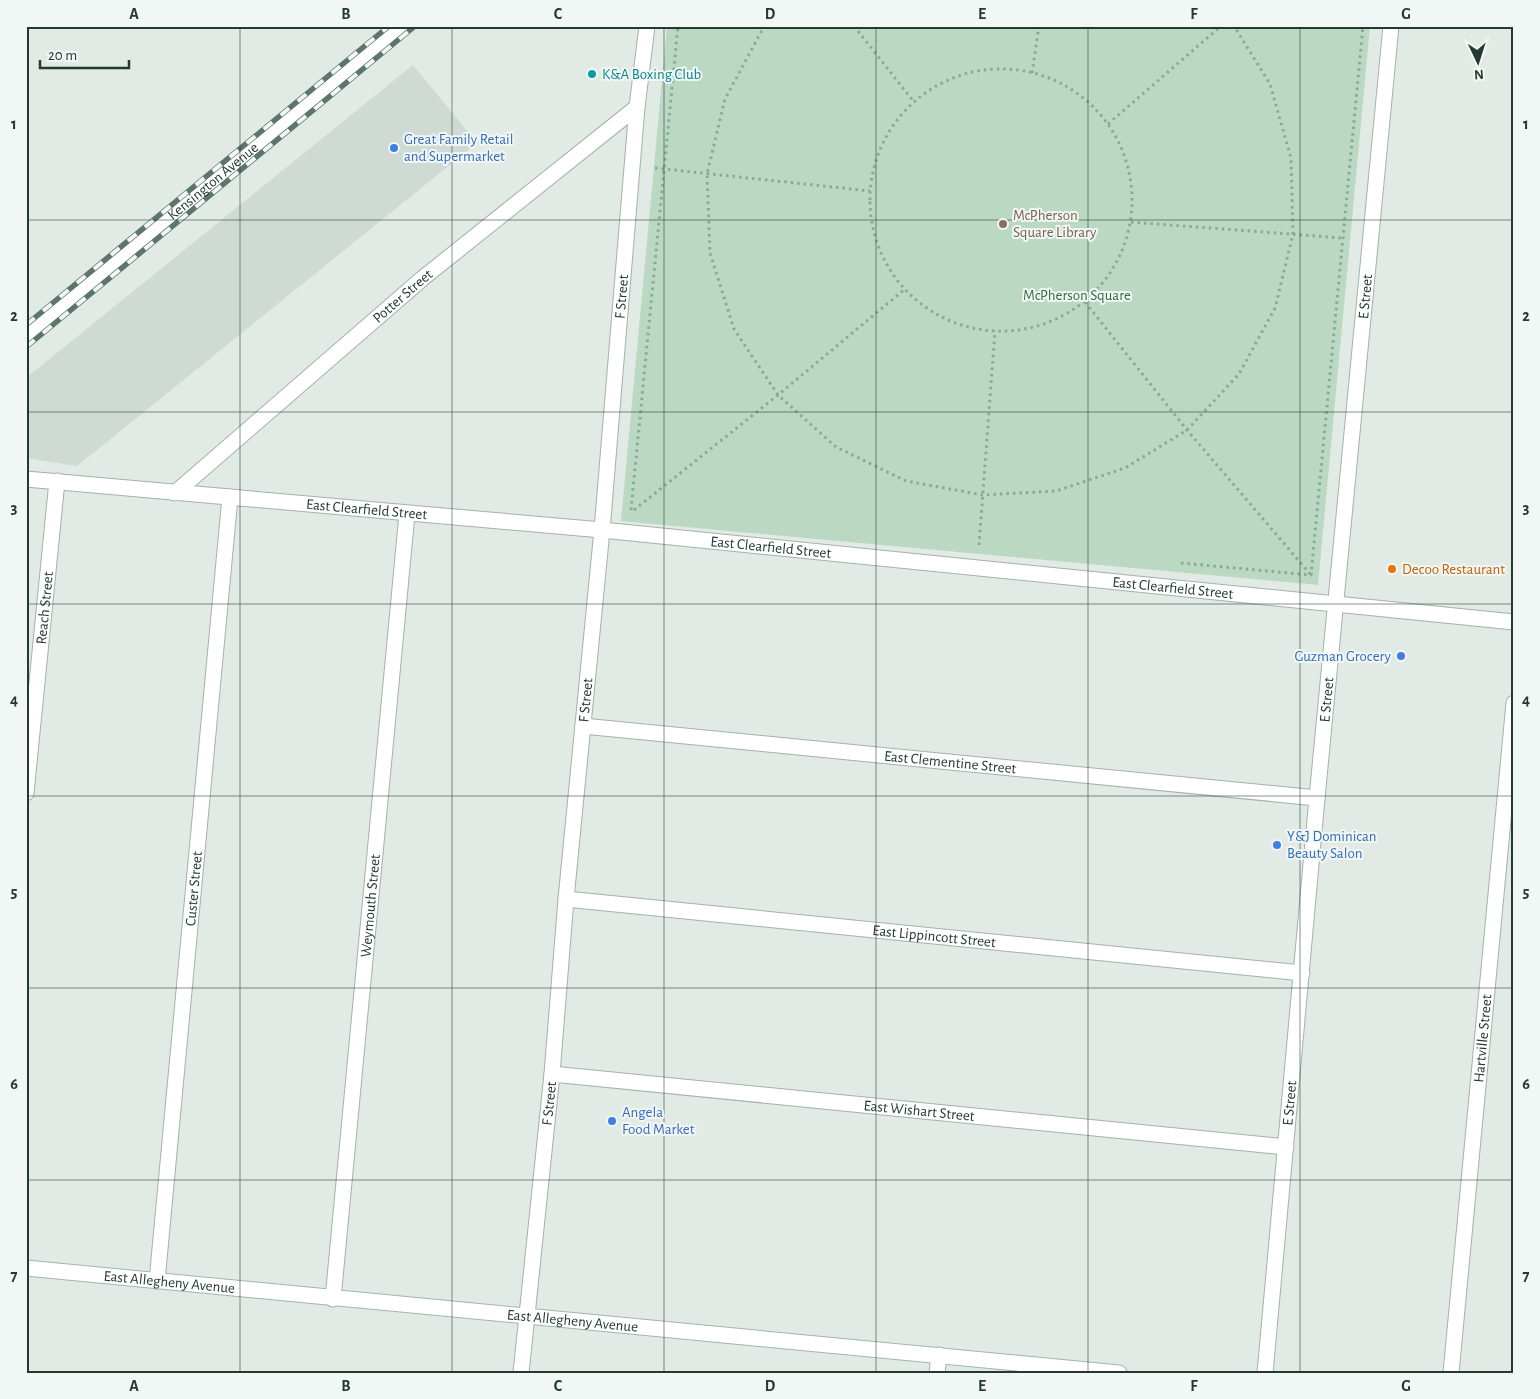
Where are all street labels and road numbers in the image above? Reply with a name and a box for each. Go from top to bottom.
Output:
street label: Kensington Avenue [165,139,261,223]
street label: Potter Street [370,266,435,326]
street label: E Street [1355,273,1375,320]
street label: F Street [612,274,631,319]
street label: East Clearfield Street [306,496,428,522]
street label: East Clearfield Street [710,533,832,561]
street label: Reach Street [33,571,55,645]
street label: East Clearfield Street [1112,574,1234,601]
street label: E Street [1317,676,1336,723]
street label: F Street [576,677,595,723]
street label: East Clementine Street [883,748,1017,776]
street label: Custer Street [183,850,204,927]
street label: Weymouth Street [358,853,382,958]
street label: East Lippincott Street [872,922,997,950]
street label: Hartville Street [1471,993,1494,1083]
street label: F Street [539,1080,559,1126]
street label: E Street [1280,1080,1299,1126]
street label: East Wishart Street [863,1098,976,1124]
street label: East Allegheny Avenue [103,1268,236,1296]
street label: East Allegheny Avenue [506,1307,639,1334]

